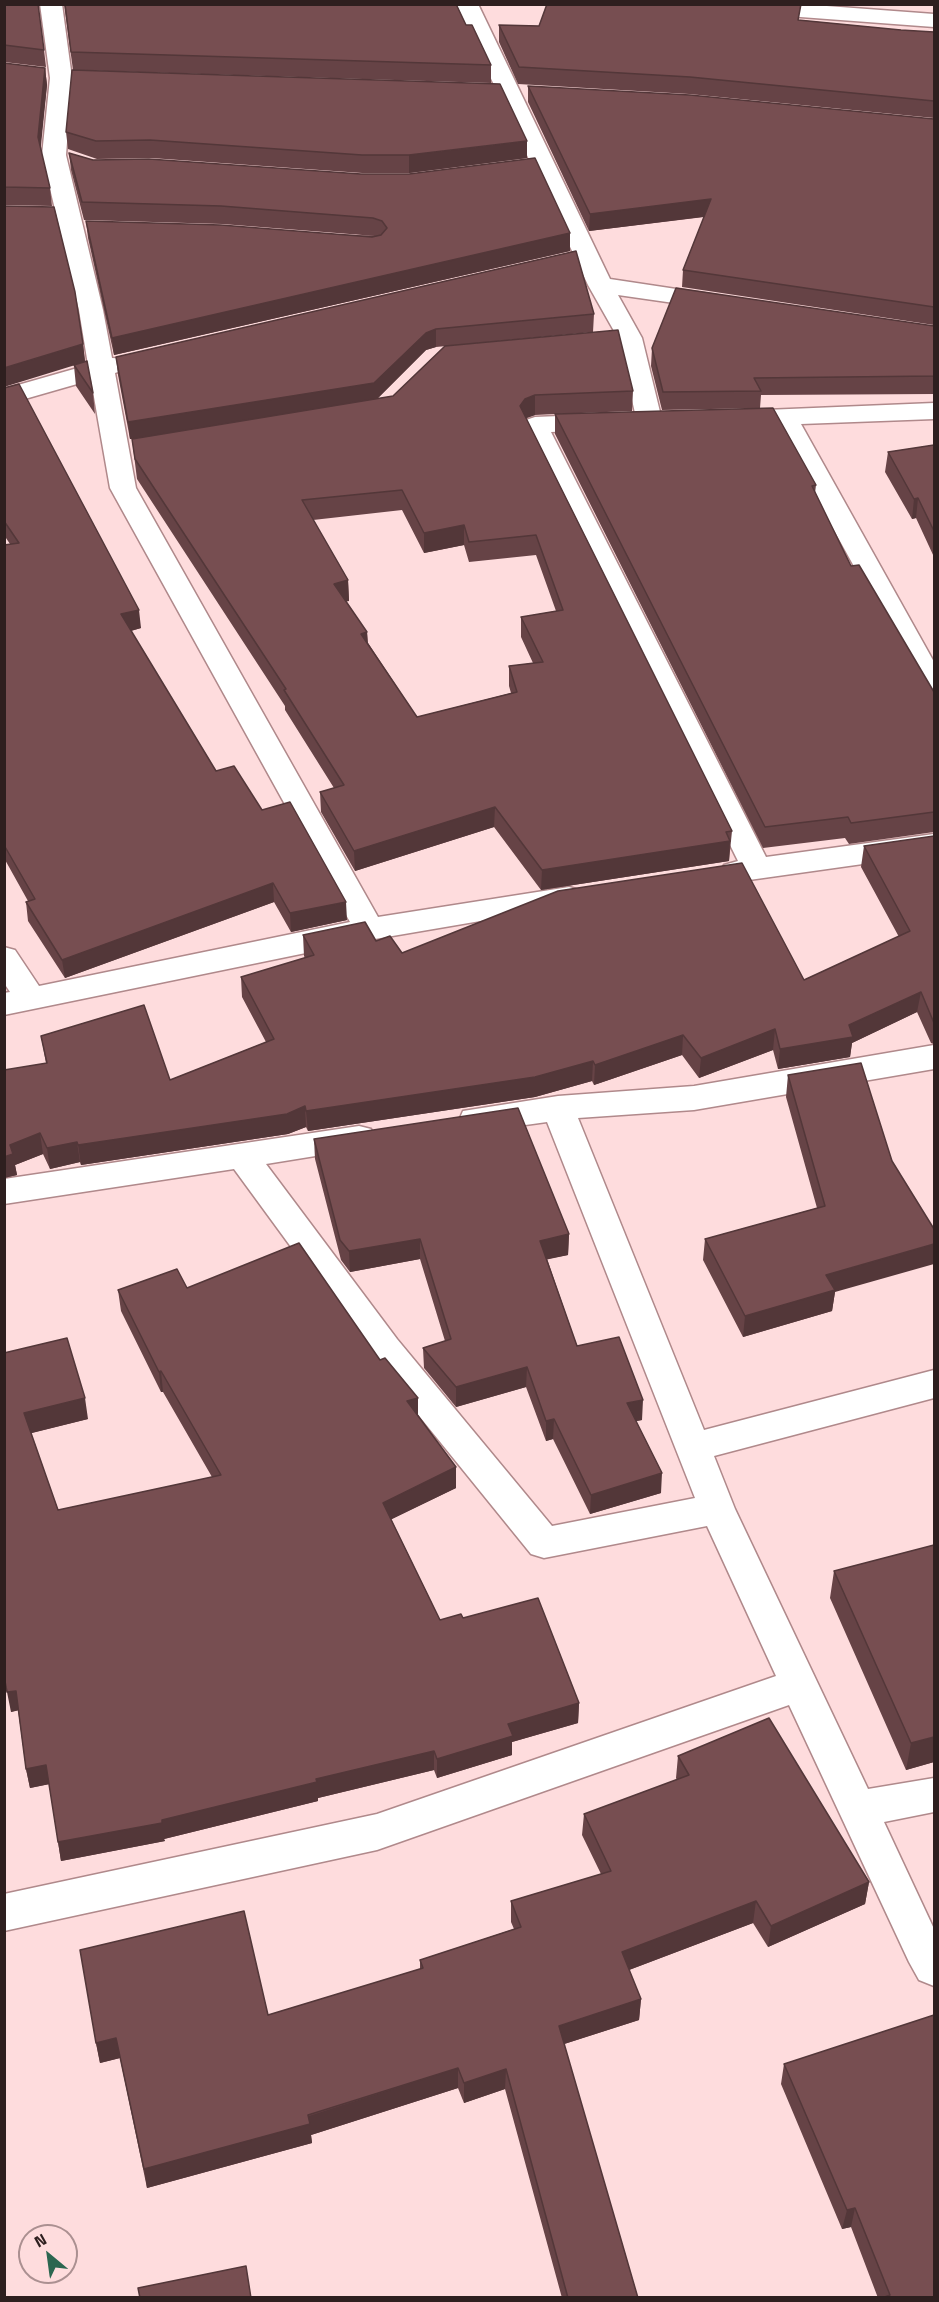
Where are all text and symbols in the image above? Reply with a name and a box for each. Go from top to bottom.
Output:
north arrow [18,2224,78,2284]
text: N [30,2227,51,2253]

